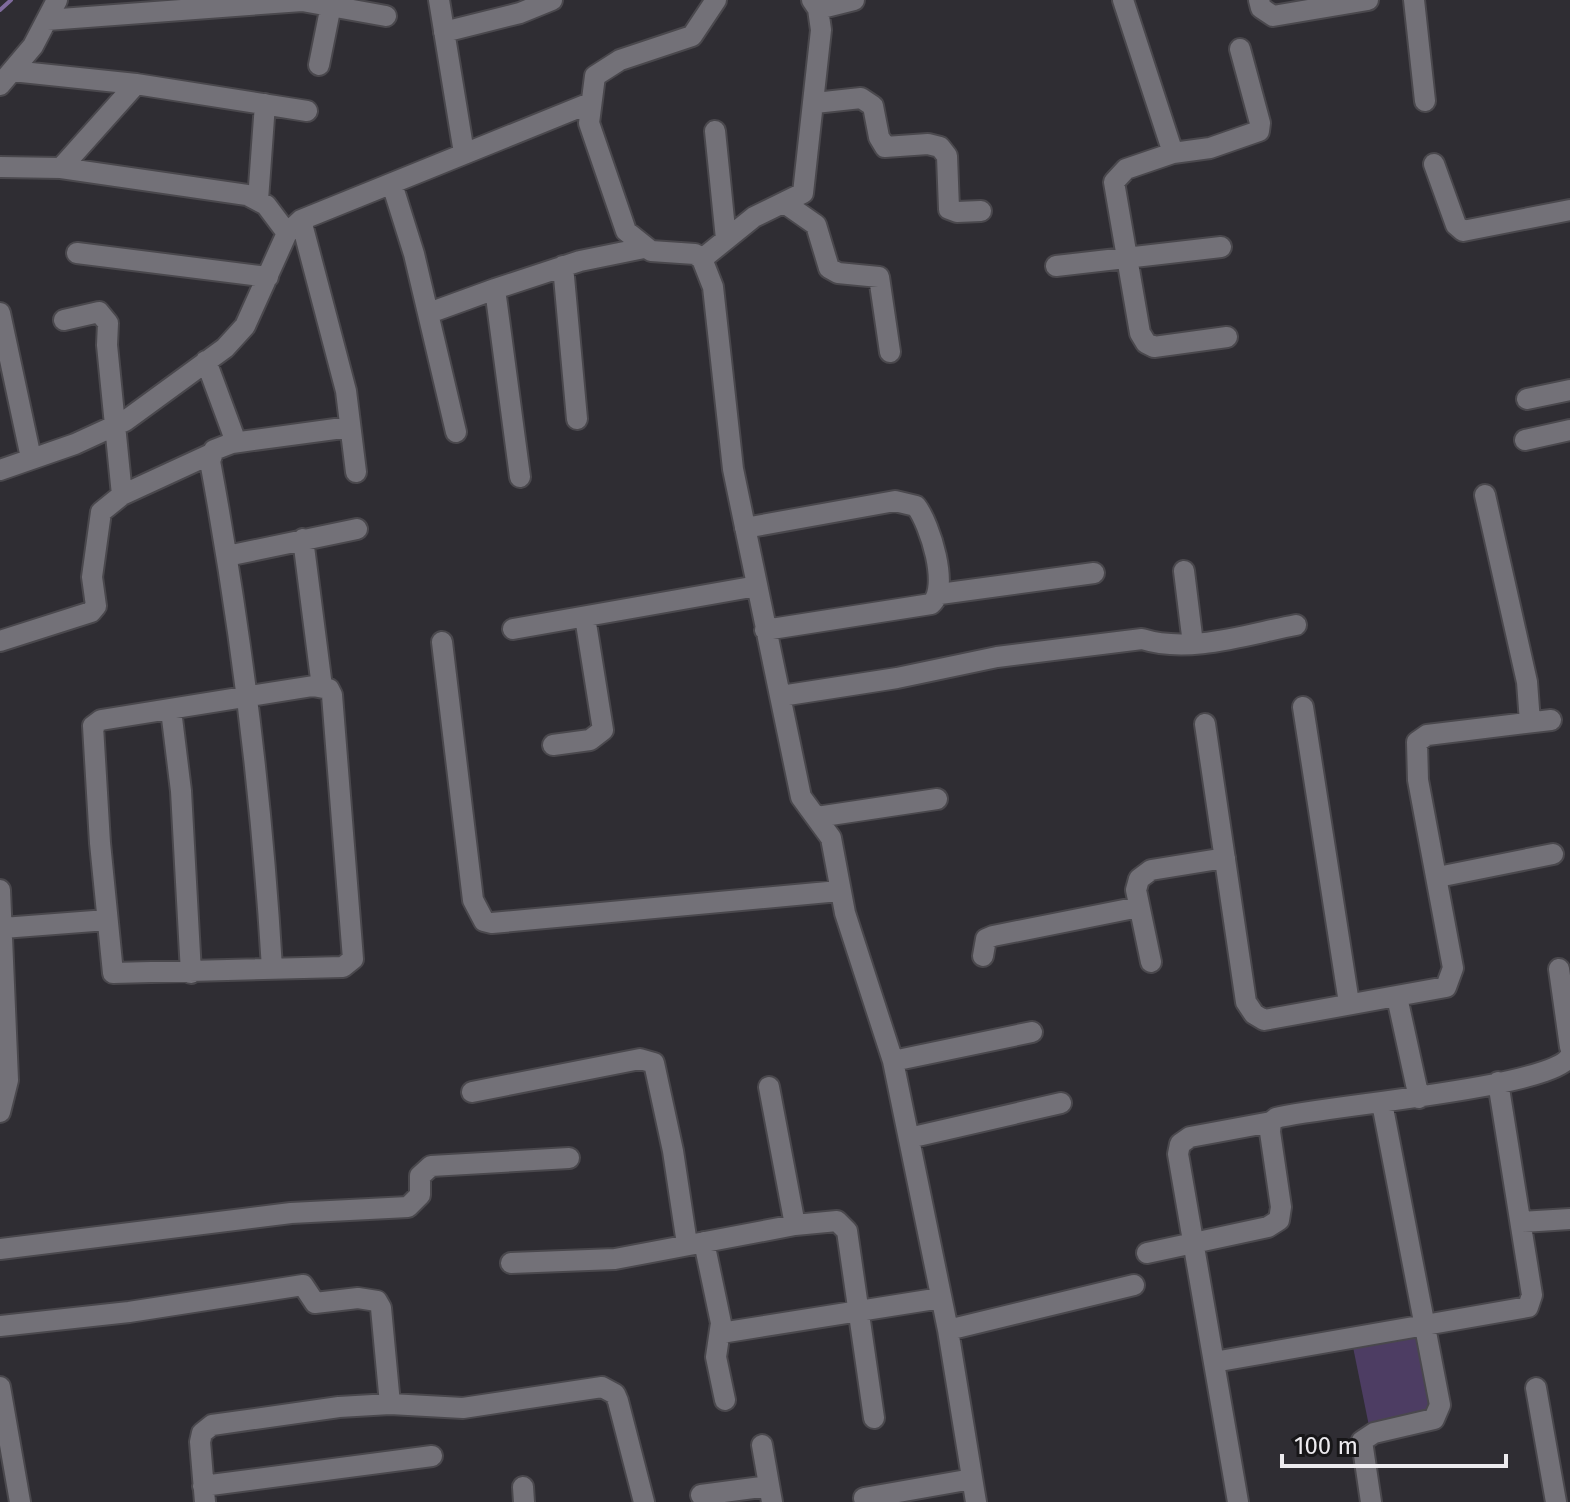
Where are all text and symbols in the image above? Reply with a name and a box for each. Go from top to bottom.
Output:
scale bar [1282,1418,1506,1468]
text: 100 m [1294,1432,1358,1460]

